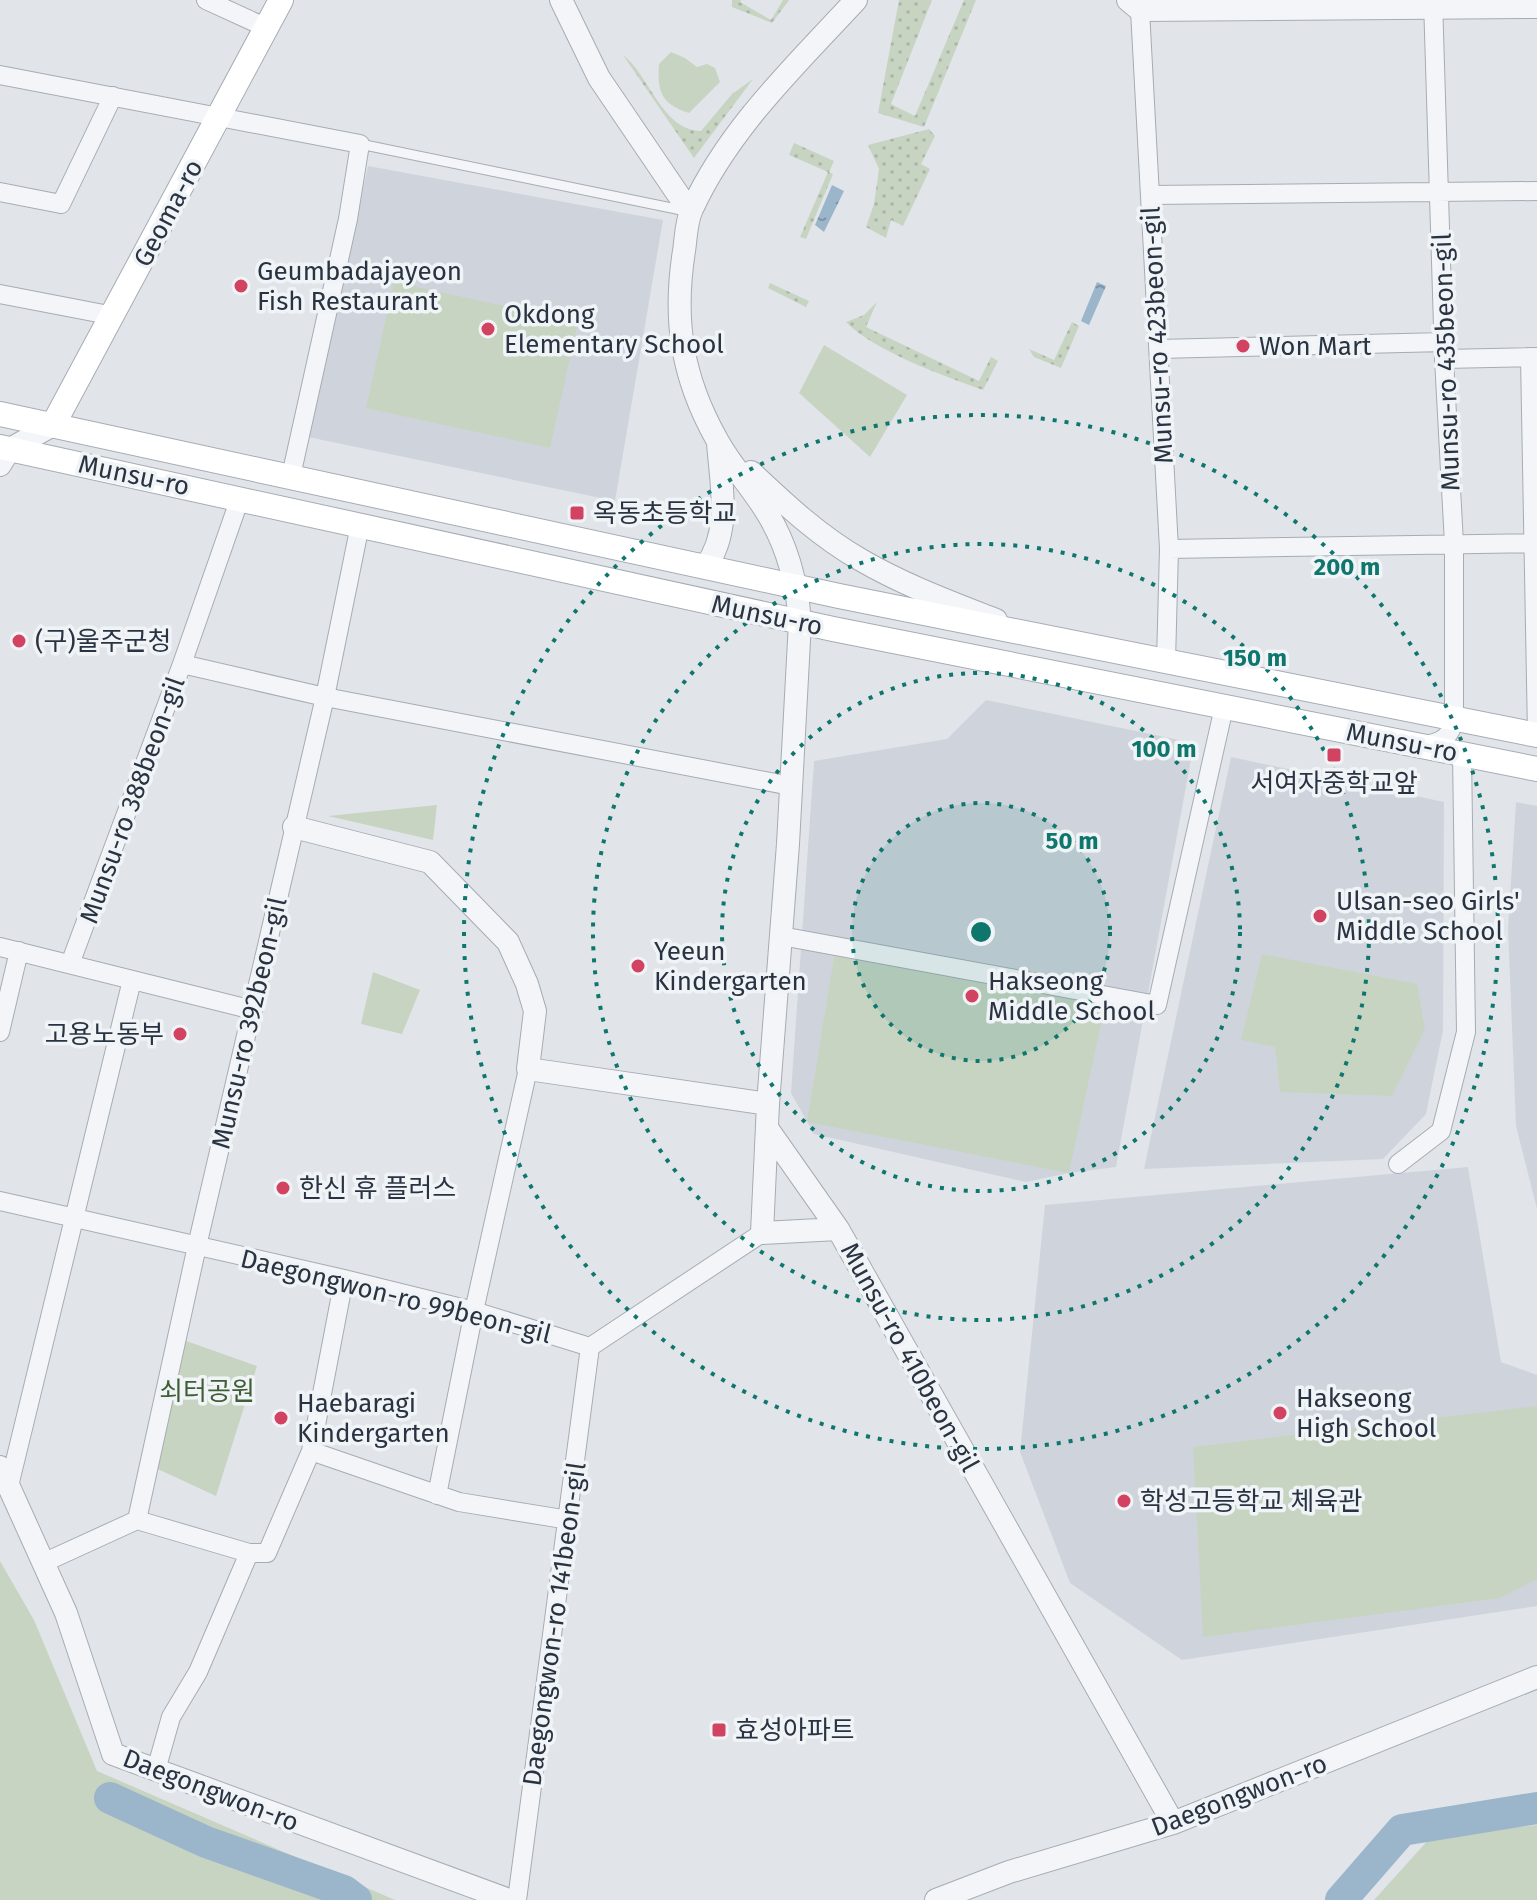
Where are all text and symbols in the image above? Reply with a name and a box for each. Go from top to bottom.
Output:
street label: Geoma-ro [127,154,210,272]
street label: Munsu-ro 423beon-gil [1135,205,1180,464]
street label: Munsu-ro 435beon-gil [1426,232,1466,491]
place label: Geumbadajayeon Fish Restaurant [257,256,462,317]
marker: Geumbadajayeon Fish Restaurant [232,277,250,295]
place label: Okdong Elementary School [504,299,724,360]
marker: Okdong Elementary School [479,320,497,338]
place label: Won Mart [1259,331,1372,362]
marker: Won Mart [1234,337,1252,355]
street label: Munsu-ro [76,449,192,502]
place label: 옥동초등학교 [593,498,737,529]
marker: 옥동초등학교 [568,504,586,522]
text: 200 m [1314,553,1380,581]
street label: Munsu-ro [709,589,825,642]
place label: (구)울주군청 [35,626,171,657]
marker: (구)울주군청 [10,632,28,650]
text: 150 m [1223,644,1287,672]
street label: Munsu-ro 388beon-gil [73,672,192,928]
street label: Munsu-ro [1344,717,1460,768]
text: 100 m [1131,735,1197,763]
marker: 서여자중학교앞 [1325,746,1343,764]
place label: 서여자중학교앞 [1250,768,1418,799]
text: 50 m [1046,827,1098,855]
place label: Ulsan-seo Girls' Middle School [1336,886,1520,947]
street label: Munsu-ro 392beon-gil [205,894,294,1152]
marker: Ulsan-seo Girls' Middle School [1311,907,1329,925]
centre of rings [967,918,995,946]
place label: Yeeun Kindergarten [654,936,807,997]
marker: Yeeun Kindergarten [629,957,647,975]
place label: Hakseong Middle School [988,966,1155,1027]
marker: Hakseong Middle School [963,987,981,1005]
place label: 고용노동부 [44,1019,164,1050]
marker: 고용노동부 [171,1025,189,1043]
place label: 한신 휴 플러스 [299,1173,456,1204]
marker: 한신 휴 플러스 [274,1179,292,1197]
street label: Munsu-ro 410beon-gil [834,1237,986,1477]
street label: Daegongwon-ro 99beon-gil [237,1243,555,1350]
park label: 쇠터공원 [159,1376,255,1407]
place label: Hakseong High School [1296,1383,1437,1444]
place label: Haebaragi Kindergarten [297,1388,450,1449]
marker: Hakseong High School [1271,1404,1289,1422]
marker: Haebaragi Kindergarten [272,1409,290,1427]
street label: Daegongwon-ro 141beon-gil [516,1460,593,1788]
place label: 학성고등학교 체육관 [1140,1486,1362,1517]
marker: 학성고등학교 체육관 [1115,1492,1133,1510]
place label: 효성아파트 [735,1715,855,1746]
marker: 효성아파트 [710,1721,728,1739]
street label: Daegongwon-ro [119,1743,303,1838]
street label: Daegongwon-ro [1147,1748,1331,1843]

